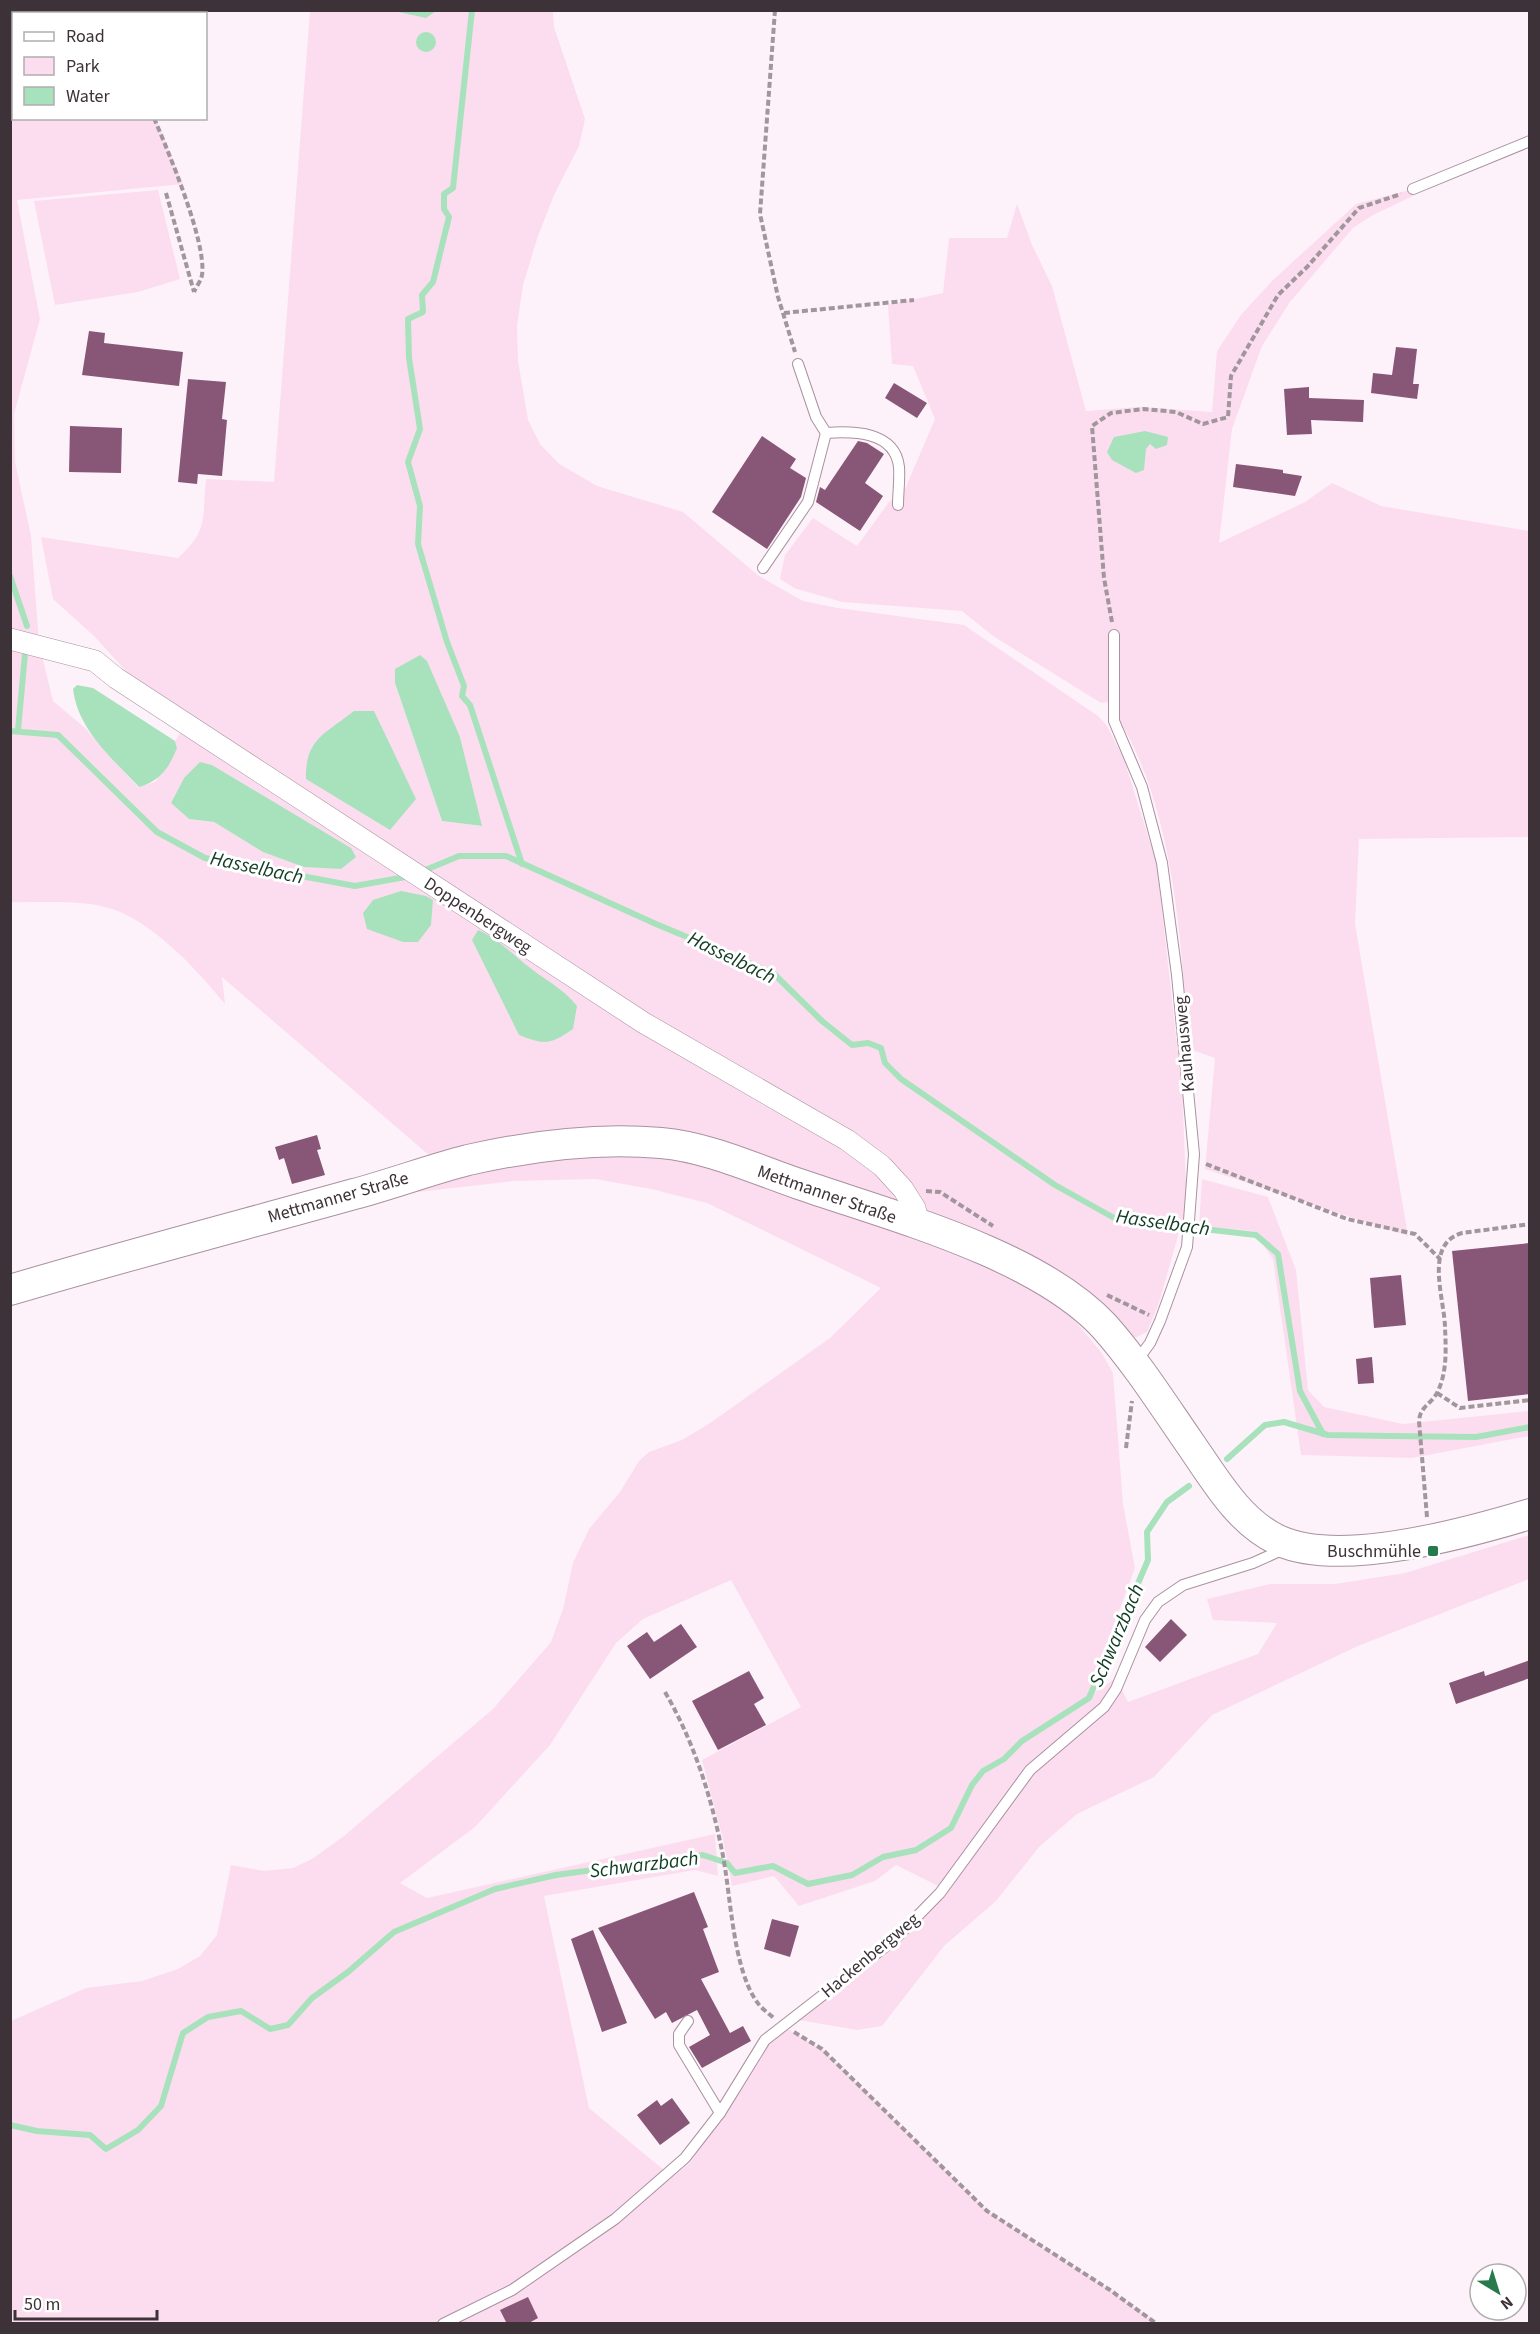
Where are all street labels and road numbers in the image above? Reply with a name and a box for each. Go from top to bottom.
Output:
street label: Doppenbergweg [419,871,537,960]
street label: Kauhausweg [1168,995,1201,1093]
street label: Mettmanner Straße [754,1159,900,1230]
street label: Mettmanner Straße [265,1165,412,1230]
street label: Hackenbergweg [816,1907,925,2004]

